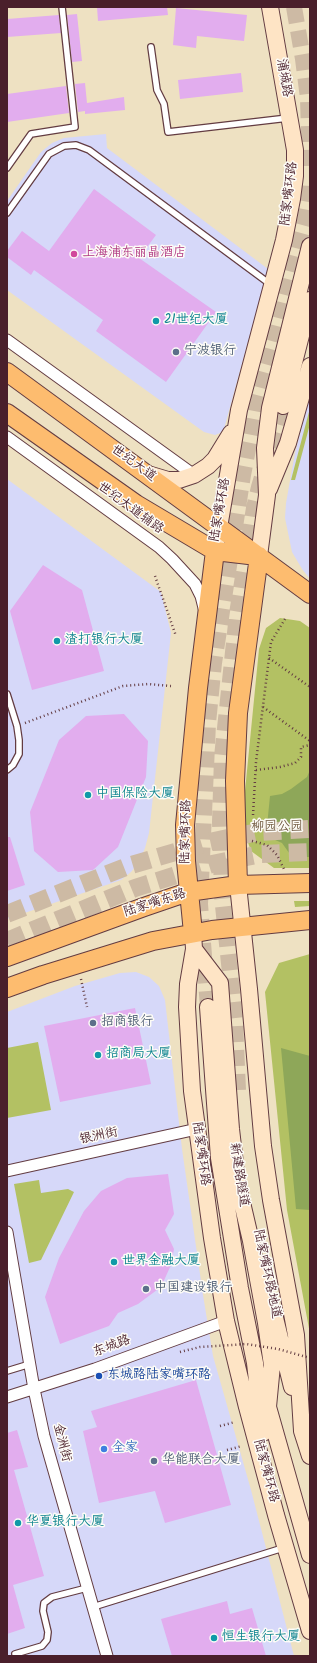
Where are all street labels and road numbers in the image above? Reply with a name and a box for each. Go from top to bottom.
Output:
street label: 浦城路 [272,57,294,99]
street label: 陆家嘴环路 [278,161,302,227]
street label: 世纪大道 [107,442,159,486]
street label: 陆家嘴环路 [208,477,234,543]
street label: 世纪大道辅路 [94,480,166,538]
street label: 陆家嘴环路 [179,799,195,865]
street label: 陆家嘴东路 [122,887,188,921]
street label: 陆家嘴环路 [188,1121,212,1187]
street label: 银洲街 [78,1125,120,1149]
street label: 新建路隧道 [225,1142,251,1208]
street label: 陆家嘴环路地道 [249,1228,283,1320]
street label: 东城路 [91,1333,133,1361]
street label: 金洲街 [49,1422,73,1464]
street label: 陆家嘴环路 [249,1438,281,1504]

